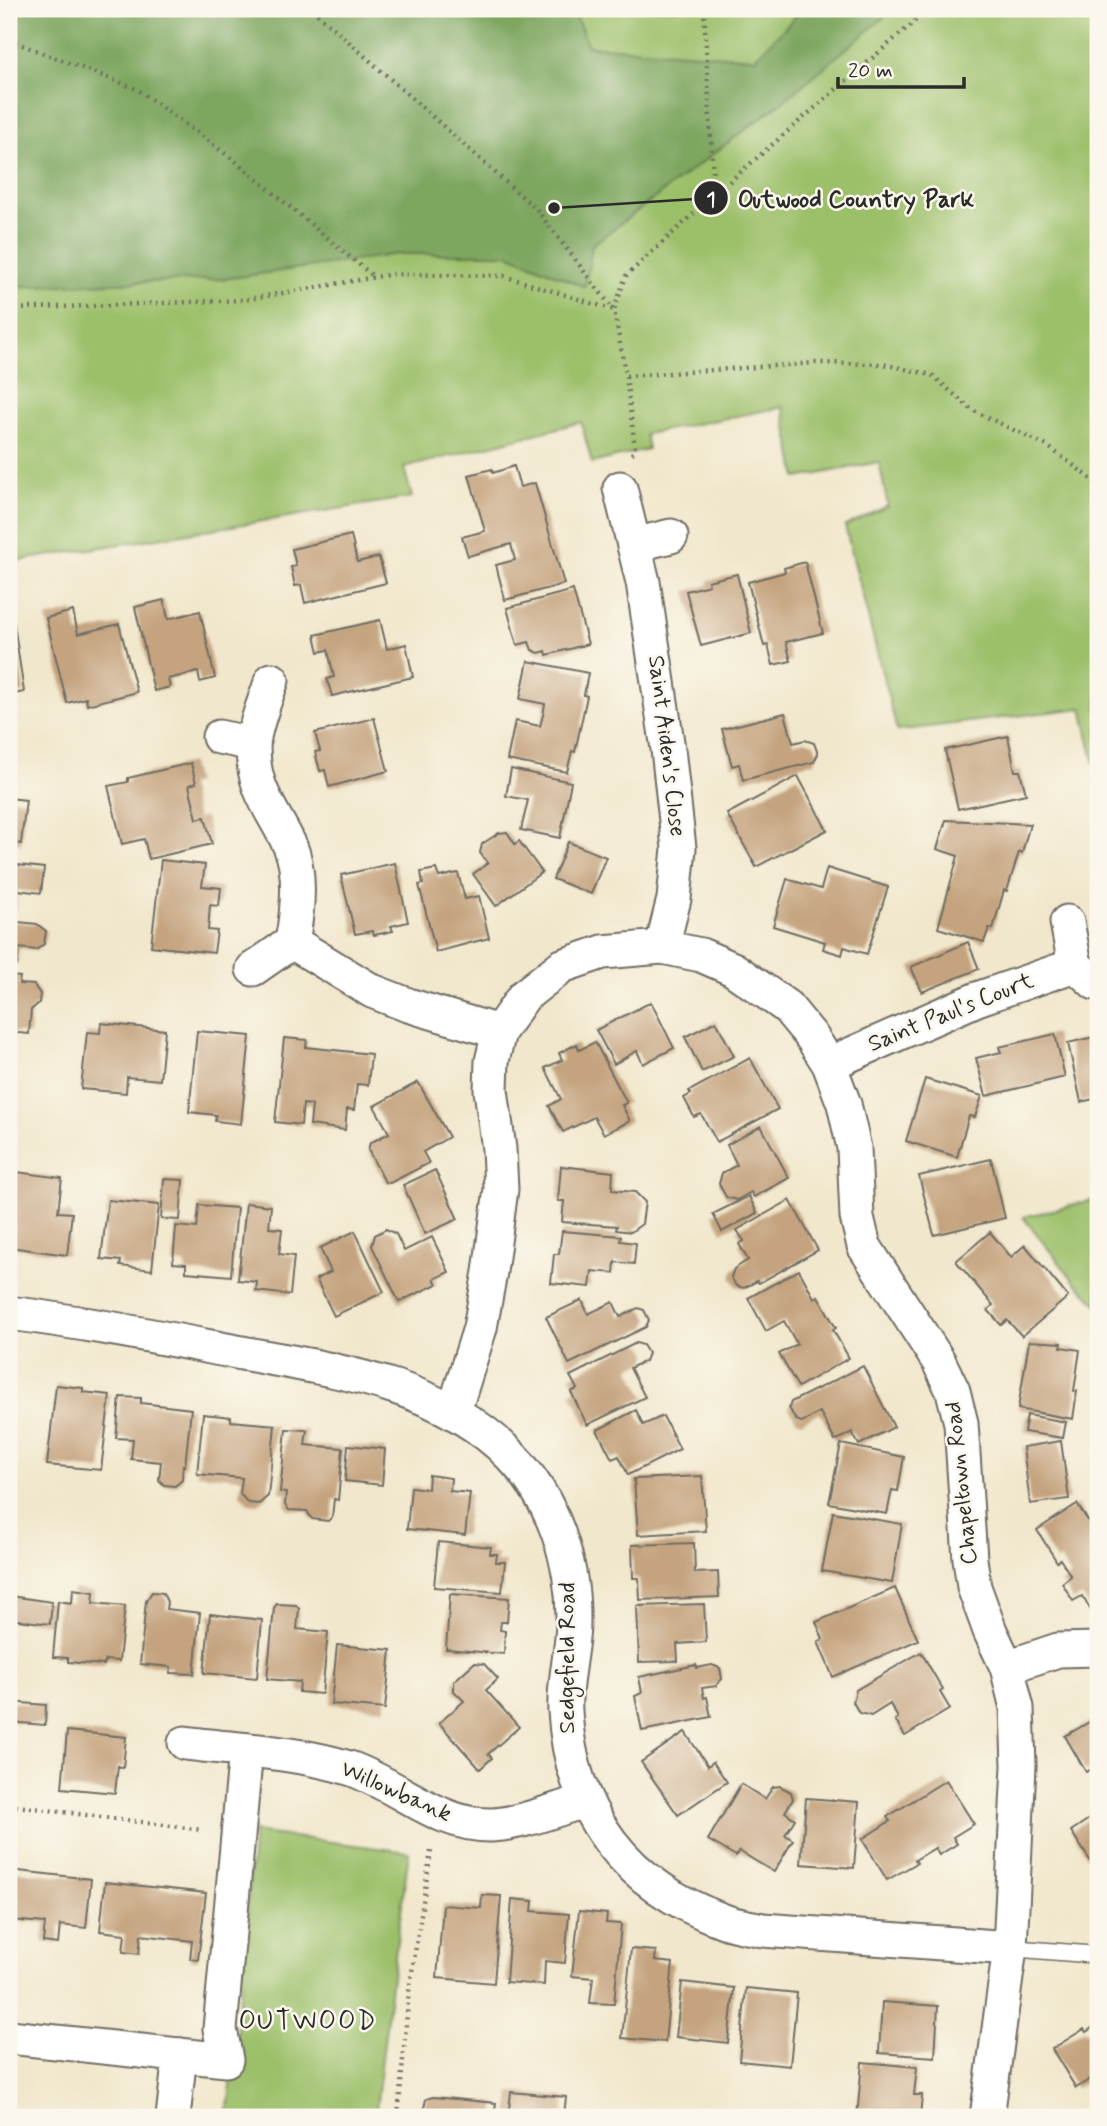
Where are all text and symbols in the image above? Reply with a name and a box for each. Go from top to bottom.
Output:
scale bar [838,46,964,90]
text: 20 m [848,57,893,85]
callout: Outwood Country Park [693,176,984,221]
text: Outwood Country Park [738,185,975,216]
text: 1 [706,186,716,214]
street label: Saint Aiden's Close [640,654,692,838]
street label: Saint Paul's Court [864,966,1039,1060]
street label: Chapeltown Road [939,1400,985,1566]
street label: Sedgefield Road [553,1582,585,1734]
street label: Willowbank [336,1754,456,1830]
district label: OUTWOOD [239,2005,377,2039]

